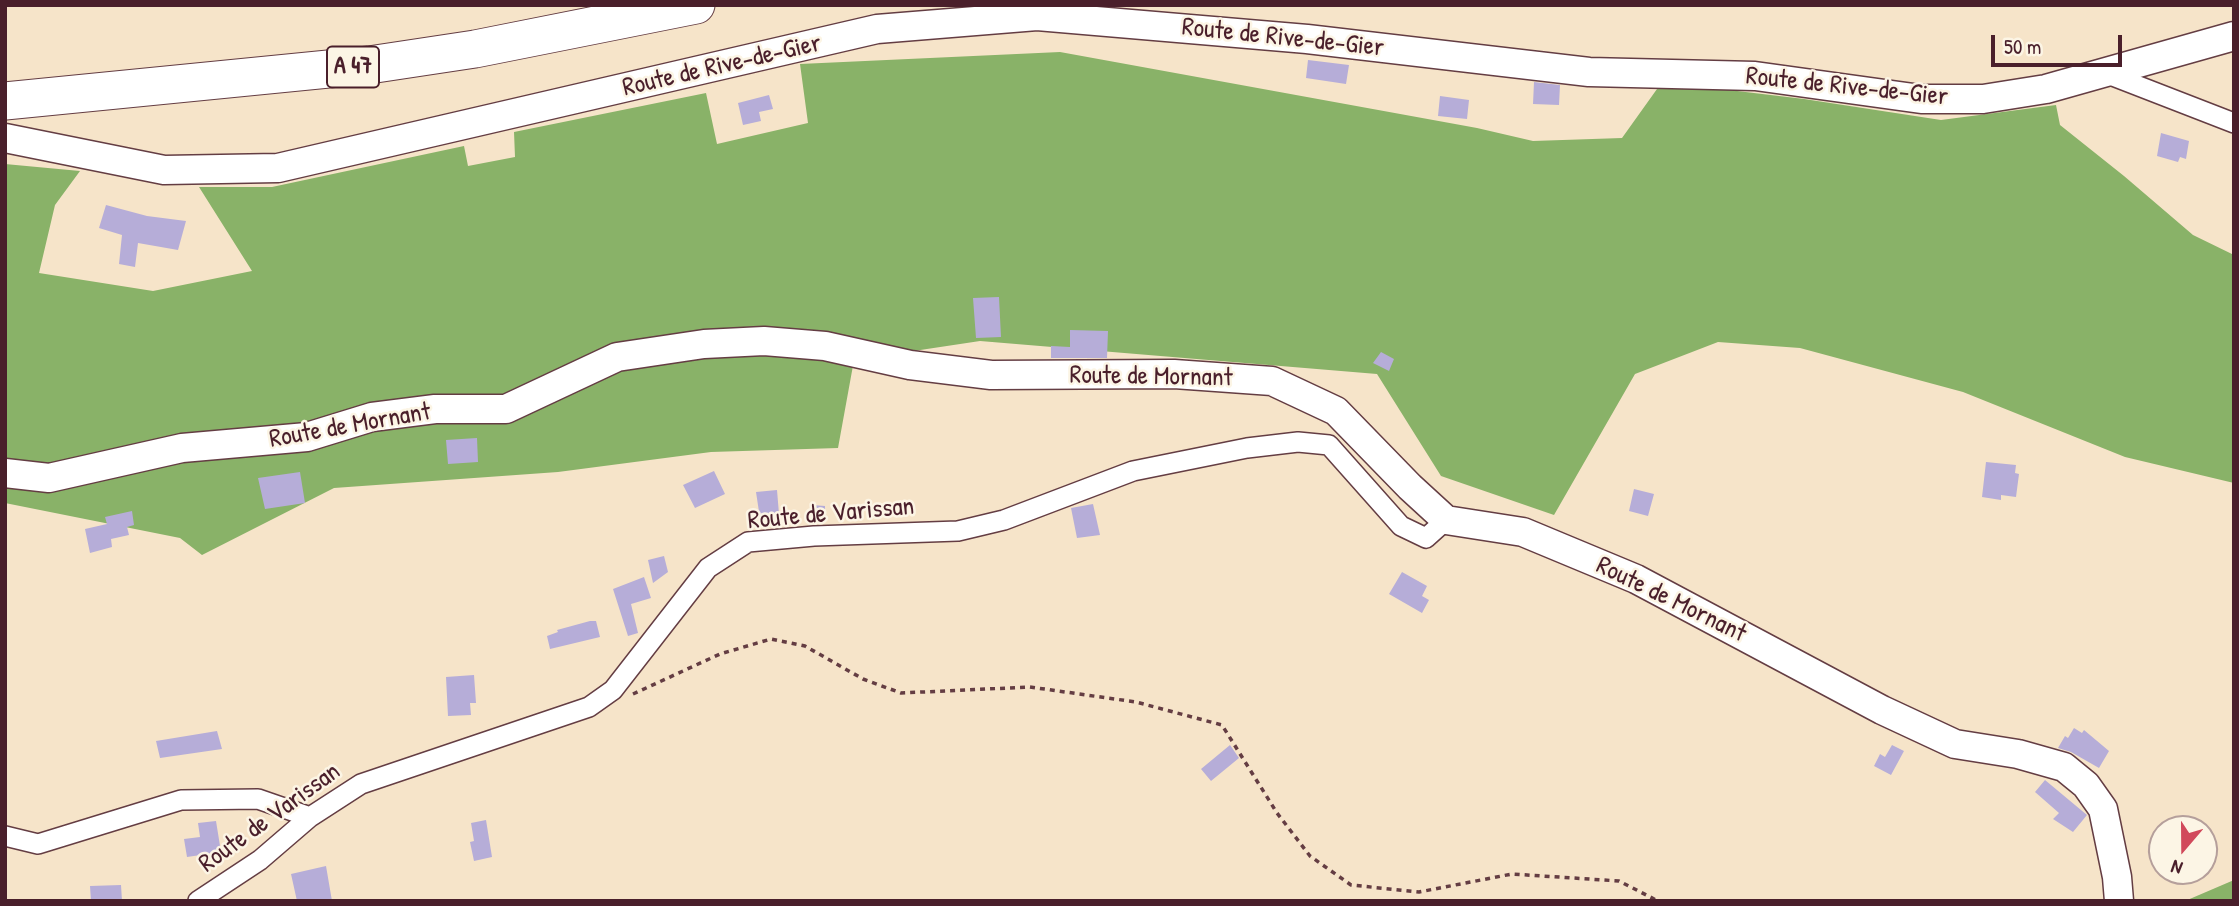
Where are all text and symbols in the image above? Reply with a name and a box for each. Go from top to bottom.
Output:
street label: Route de Rive-de-Gier [1180,12,1386,64]
scale bar [1994,21,2125,65]
street label: Route de Rive-de-Gier [620,28,824,104]
text: 50 m [2004,32,2041,61]
road number: A 47 [327,46,379,88]
street label: Route de Rive-de-Gier [1744,61,1950,113]
street label: Route de Mornant [1069,360,1233,394]
street label: Route de Mornant [267,396,433,456]
street label: Route de Varissan [746,491,916,537]
street label: Route de Mornant [1591,550,1751,650]
street label: Route de Varissan [193,756,347,880]
north arrow [2148,815,2218,885]
text: N [2167,854,2186,882]

